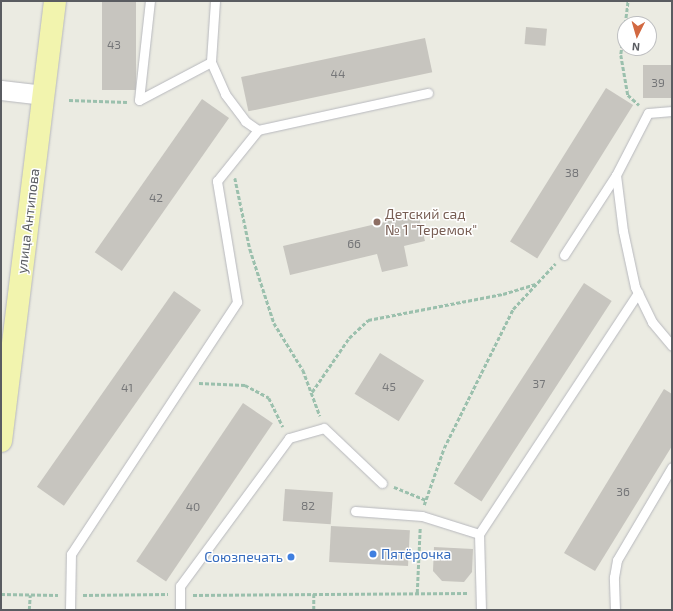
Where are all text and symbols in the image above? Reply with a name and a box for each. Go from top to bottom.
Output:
north arrow [617,16,657,56]
house number: 43 [107,38,121,52]
text: N [631,41,641,54]
house number: 44 [331,67,345,81]
house number: 39 [651,76,665,90]
house number: 38 [565,166,579,180]
street label: улица Антипова [13,168,43,274]
house number: 42 [149,191,163,205]
place label: Детский сад № 1 "Теремок" [385,206,477,238]
marker: Детский сад № 1 "Теремок" [372,217,382,227]
house number: 66 [347,237,361,251]
house number: 37 [533,377,545,391]
house number: 45 [382,380,396,394]
house number: 41 [121,381,133,395]
house number: 36 [616,485,630,499]
house number: 82 [301,499,315,513]
house number: 40 [186,500,200,514]
place label: Пятёрочка [381,546,451,562]
place label: Союзпечать [204,549,283,565]
marker: Пятёрочка [368,549,378,559]
marker: Союзпечать [286,552,296,562]

